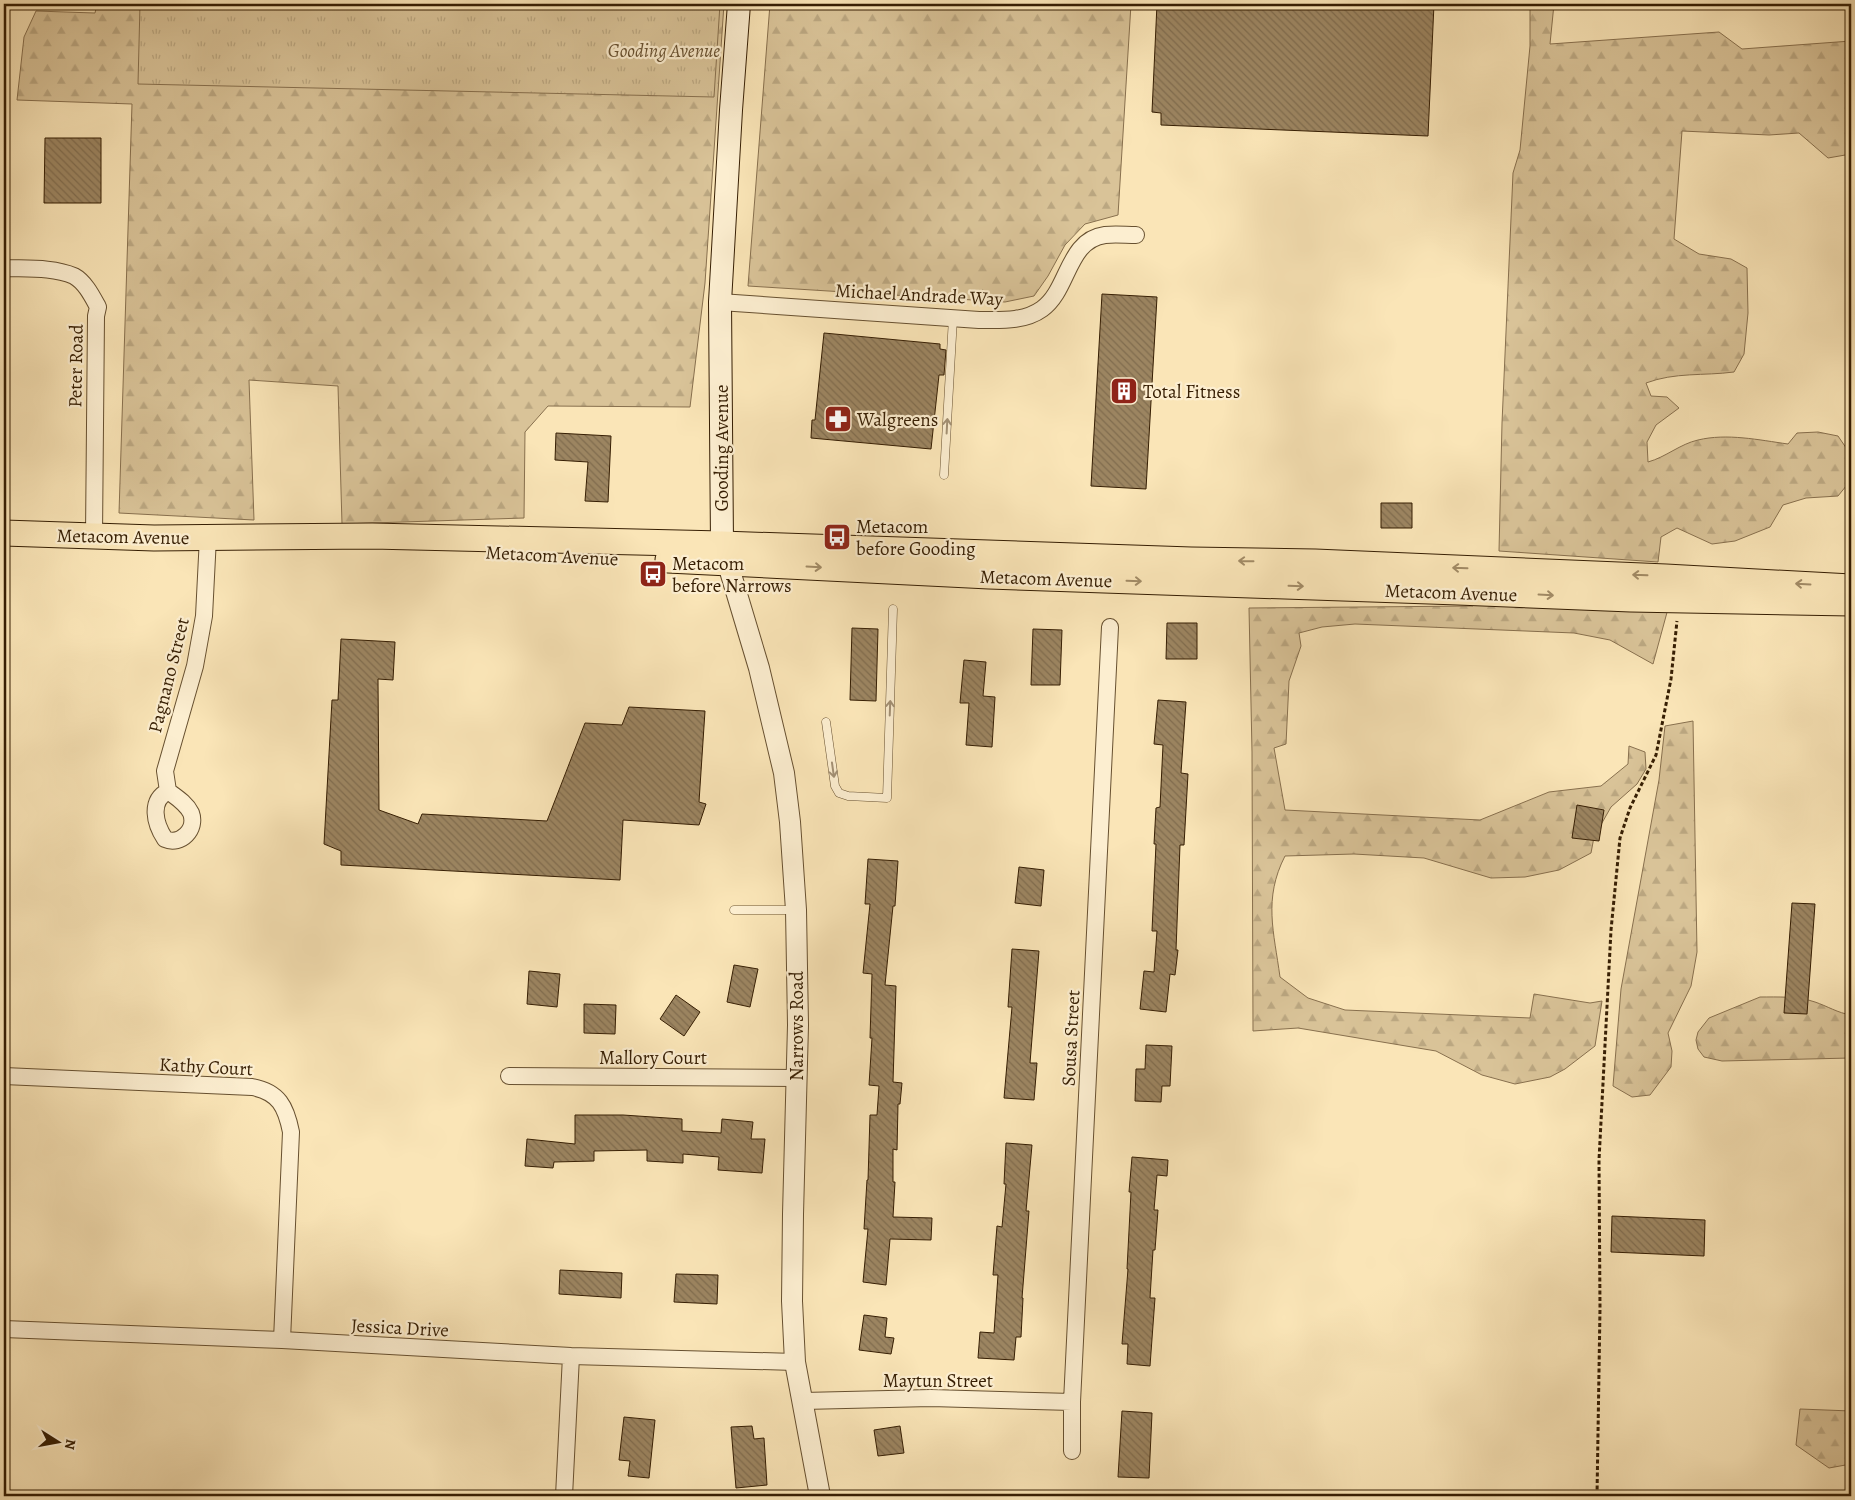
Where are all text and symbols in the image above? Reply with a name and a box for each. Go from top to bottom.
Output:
park label: Gooding Avenue [608,38,720,64]
street label: Michael Andrade Way [834,278,1004,312]
street label: Peter Road [62,323,90,408]
building icon: Total Fitness [1109,376,1139,406]
place label: Total Fitness [1143,379,1240,405]
street label: Gooding Avenue [709,384,735,512]
pharmacy icon: Walgreens [823,404,853,434]
place label: Walgreens [856,407,938,433]
one-way arrow [943,418,952,434]
place label: Metacom before Gooding [856,514,976,562]
bus stop icon: Metacom before Gooding [822,522,852,552]
street label: Metacom Avenue [56,523,190,551]
street label: Metacom Avenue [485,540,619,572]
place label: Metacom before Narrows [672,551,792,599]
one-way arrow [1238,556,1254,566]
bus stop icon: Metacom before Narrows [638,559,668,589]
one-way arrow [806,562,822,571]
street label: Metacom Avenue [979,564,1113,594]
one-way arrow [1453,564,1469,573]
one-way arrow [1633,571,1649,580]
one-way arrow [1126,576,1142,585]
street label: Metacom Avenue [1384,578,1518,608]
one-way arrow [1795,580,1811,589]
one-way arrow [1288,581,1304,591]
one-way arrow [1538,591,1554,600]
street label: Pagnano Street [142,615,196,736]
one-way arrow [885,701,895,717]
one-way arrow [828,762,838,778]
street label: Narrows Road [784,970,810,1081]
street label: Sousa Street [1055,989,1087,1087]
street label: Mallory Court [599,1045,707,1071]
street label: Kathy Court [158,1052,253,1082]
street label: Jessica Drive [350,1312,449,1344]
street label: Maytun Street [883,1368,993,1394]
north arrow [32,1418,82,1468]
text: N [60,1438,81,1451]

